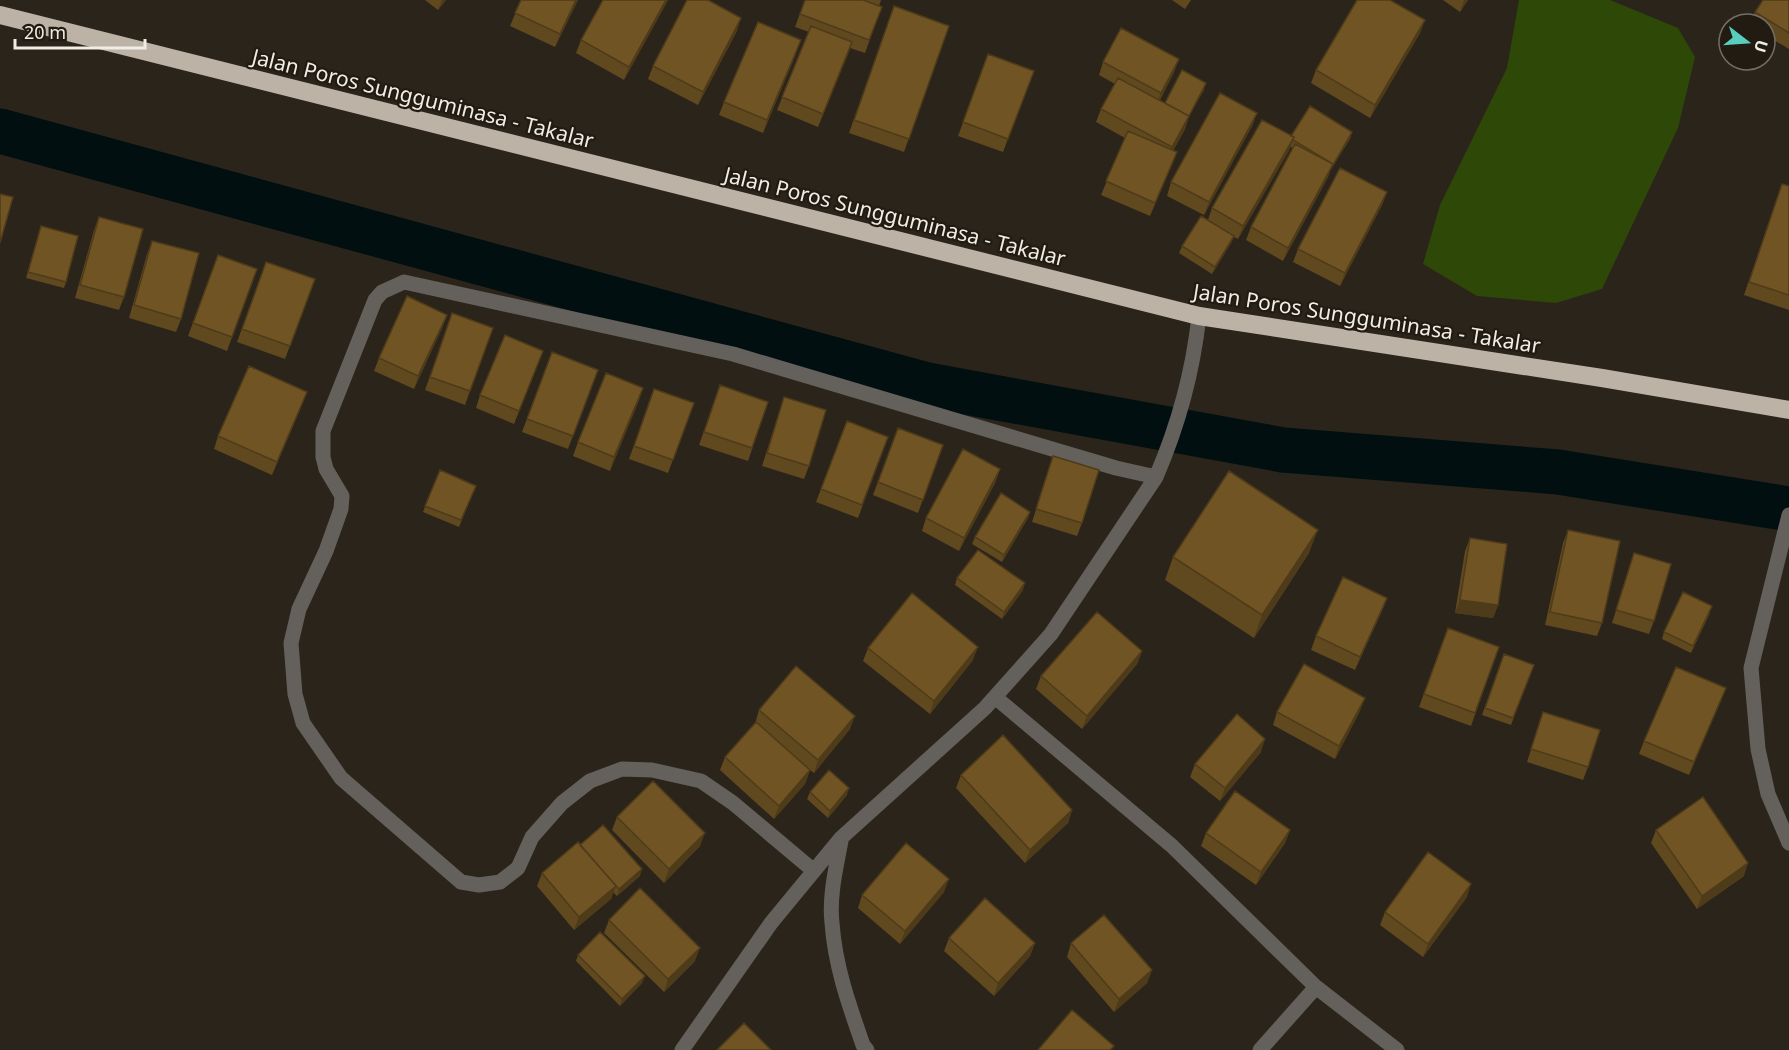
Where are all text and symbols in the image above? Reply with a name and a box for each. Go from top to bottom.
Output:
scale bar [15,12,146,50]
north arrow [1717,12,1777,72]
text: 20 m [24,20,66,44]
text: U [1749,37,1774,55]
street label: Jalan Poros Sungguminasa - Takalar [247,41,597,154]
street label: Jalan Poros Sungguminasa - Takalar [719,159,1069,272]
street label: Jalan Poros Sungguminasa - Takalar [1189,276,1543,359]

